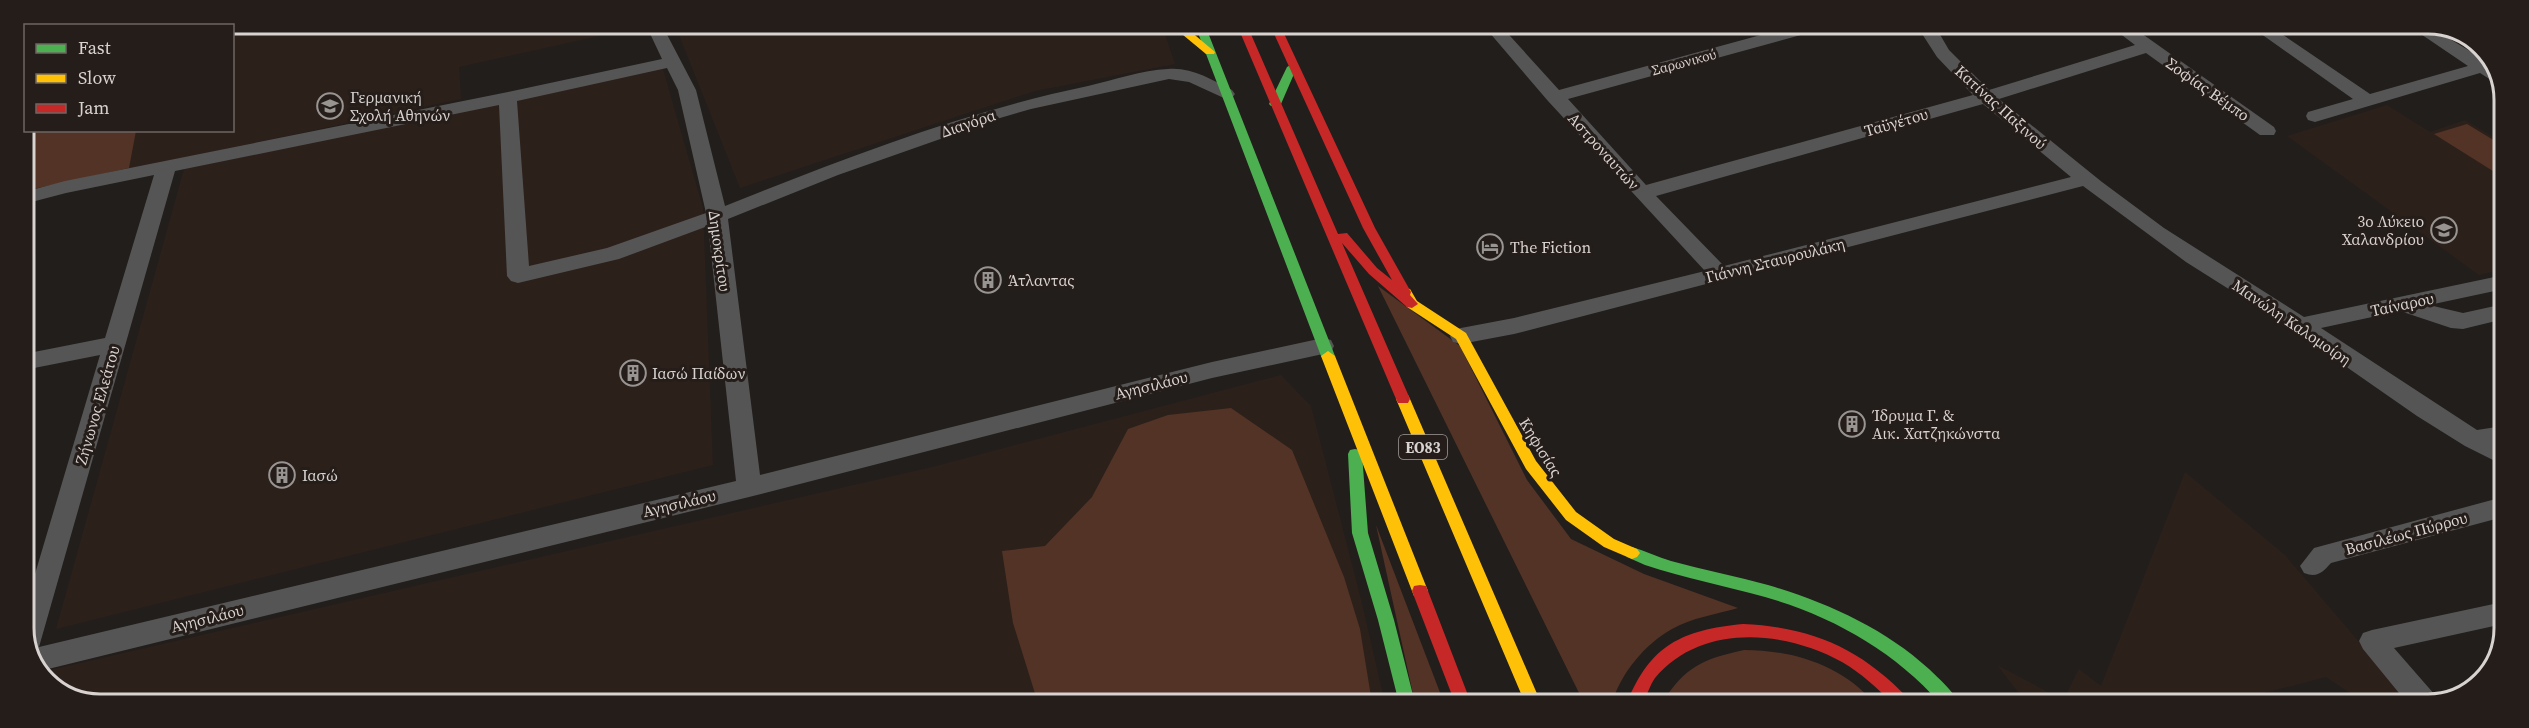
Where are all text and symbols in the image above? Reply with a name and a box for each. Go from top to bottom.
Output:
legend [24,24,234,132]
text: Fast [78,35,111,60]
street label: Σαρωνικού [1649,44,1719,80]
street label: Σοφίας Βέμπο [2162,52,2254,126]
street label: Κατίνας Παξινού [1950,60,2052,154]
text: Slow [78,65,116,90]
place label: Γερμανική Σχολή Αθηνών [350,86,450,126]
school or university icon: Γερμανική Σχολή Αθηνών [315,91,345,121]
text: Jam [77,95,110,120]
street label: Ταϋγέτου [1862,102,1930,142]
street label: Διαγόρα [938,103,998,143]
street label: Αστροναυτών [1563,108,1645,195]
street label: Δημοκρίτου [703,209,737,293]
place label: 3ο Λύκειο Χαλανδρίου [2342,210,2424,250]
school or university icon: 3ο Λύκειο Χαλανδρίου [2429,215,2459,245]
hotel icon: The Fiction [1475,232,1505,262]
street label: Γιάννη Σταυρουλάκη [1703,232,1847,288]
place label: The Fiction [1510,236,1592,258]
building icon: Άτλαντας [973,265,1003,295]
place label: Άτλαντας [1008,269,1075,291]
street label: Μανώλη Καλομοίρη [2228,274,2356,370]
street label: Ταίναρου [2368,287,2436,321]
street label: Ζήνωνος Ελεάτου [69,343,125,467]
building icon: Ιασώ Παίδων [618,358,648,388]
place label: Ιασώ Παίδων [652,362,745,384]
street label: Αγησιλάου [1112,365,1190,405]
place label: Ίδρυμα Γ. & Αικ. Χατζηκώνστα [1871,404,2000,444]
building icon: Ίδρυμα Γ. & Αικ. Χατζηκώνστα [1837,409,1867,439]
street label: Κηφισίας [1514,413,1568,481]
road number: ΕΟ83 [1399,435,1447,459]
building icon: Ιασώ [267,460,297,490]
place label: Ιασώ [302,464,338,486]
street label: Αγησιλάου [640,484,718,522]
street label: Βασιλέως Πύρρου [2342,506,2470,560]
street label: Αγησιλάου [168,598,246,638]

